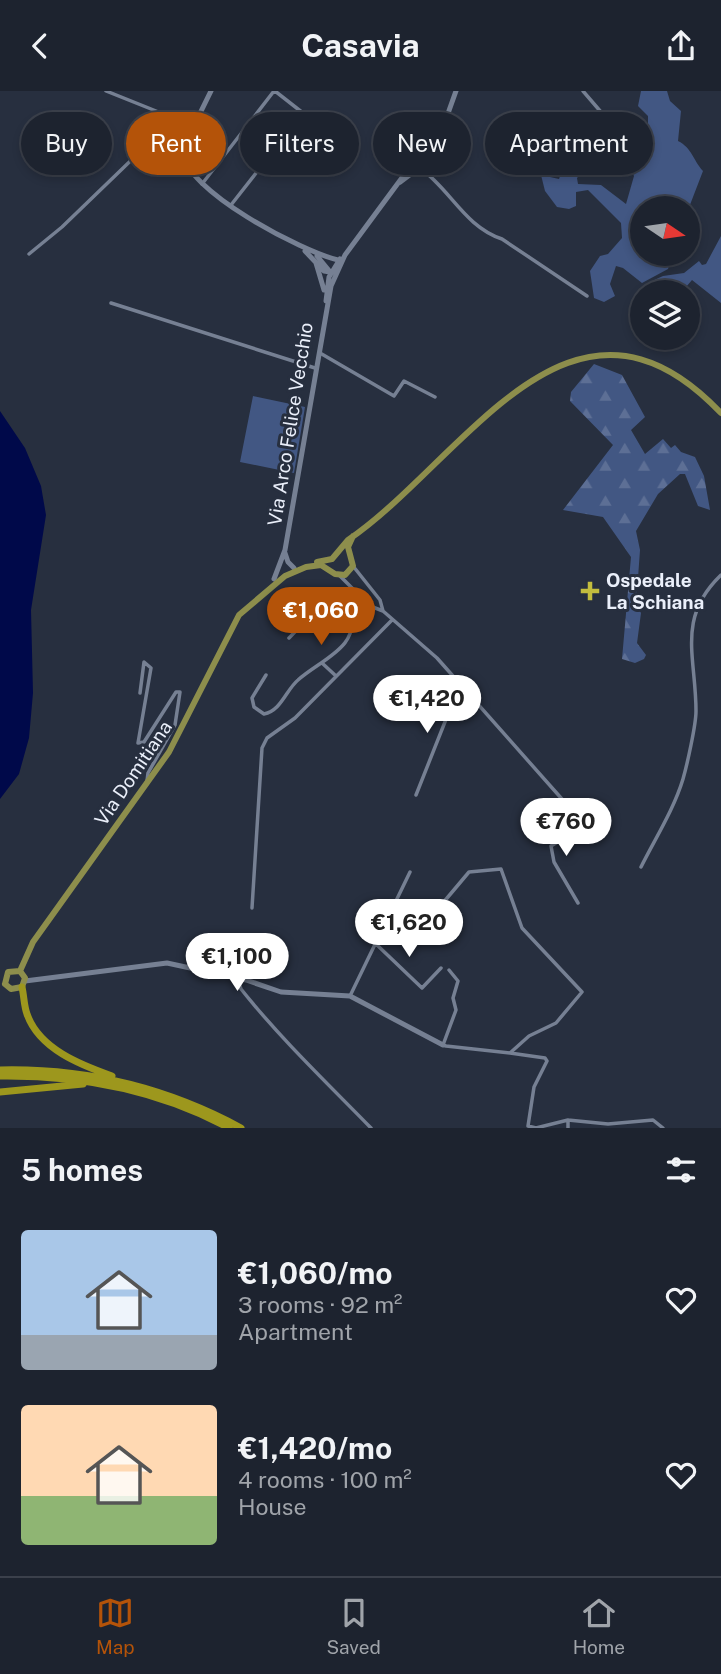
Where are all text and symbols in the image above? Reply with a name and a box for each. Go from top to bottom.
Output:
icon: back [21,27,59,65]
text: Casavia [301,27,420,64]
icon: share [662,27,700,65]
chip: Buy [21,112,112,175]
chip: Rent [126,112,226,175]
chip: Filters [240,112,359,175]
chip: New [373,112,471,175]
chip: Apartment [485,112,653,175]
north arrow [630,196,700,266]
map controls [630,196,700,350]
button: layers [630,280,700,350]
street label: Via Arco Felice Vecchio [263,321,317,527]
place label: Ospedale La Schiana [606,569,704,613]
marker: Ospedale La Schiana [580,581,600,601]
pin: €1,060 [264,587,378,647]
text: €1,060 [283,596,359,623]
pin: €1,420 [370,675,484,735]
text: €1,420 [389,684,465,711]
street label: Via Domitiana [90,716,176,830]
pin: €760 [525,799,607,858]
text: €760 [536,807,596,834]
pin: €1,620 [352,899,466,959]
text: €1,620 [371,908,447,935]
pin: €1,100 [180,933,294,993]
text: €1,100 [202,942,272,969]
icon: filters [662,1151,700,1189]
text: 5 homes [21,1152,143,1188]
text: €1,060/mo [238,1255,393,1291]
icon: home [77,1258,161,1342]
icon: heart [662,1281,700,1319]
text: 3 rooms · 92 m² [238,1291,403,1318]
text: Apartment [238,1318,353,1345]
text: €1,420/mo [238,1430,392,1466]
icon: home [77,1433,161,1517]
icon: heart [662,1456,700,1494]
text: 4 rooms · 100 m² [238,1466,412,1493]
text: House [238,1493,306,1520]
tab: Map [96,1594,135,1658]
tab: Saved [326,1594,381,1658]
tab: Home [573,1594,625,1658]

